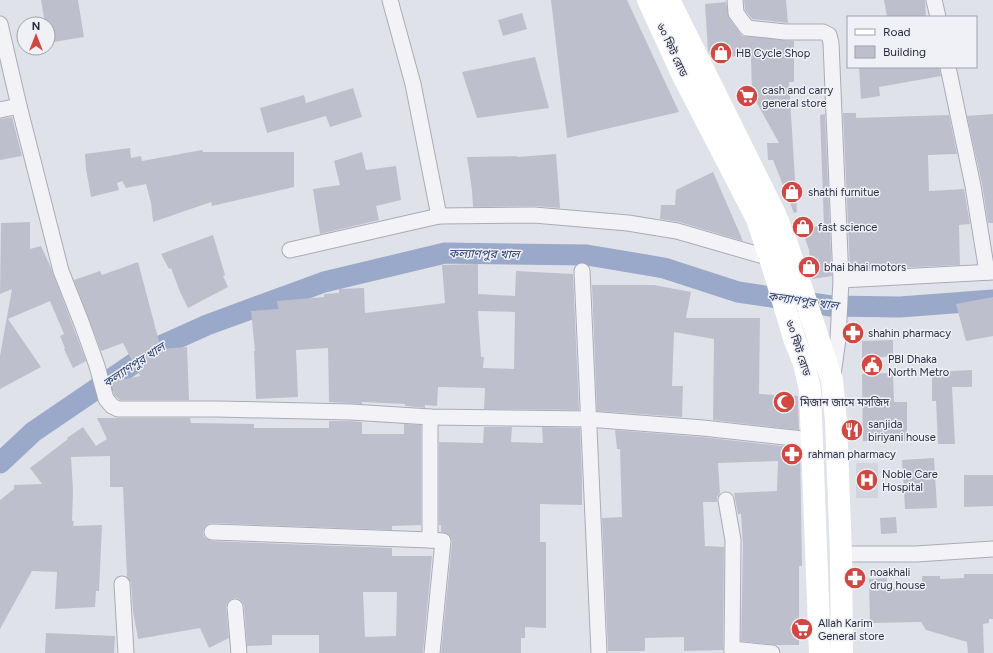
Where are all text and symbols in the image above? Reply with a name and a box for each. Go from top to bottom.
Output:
north arrow [16,16,56,56]
legend [847,16,977,68]
text: N [32,20,40,33]
street label: ৬০ ফিট রোড [654,21,690,79]
text: Road [883,25,911,39]
shop icon: HB Cycle Shop [708,40,734,66]
text: Building [883,45,926,59]
place label: HB Cycle Shop [736,47,811,60]
supermarket icon: cash and carry general store [734,83,760,109]
place label: cash and carry general store [762,84,833,110]
shop icon: shathi furnitue [779,179,805,205]
place label: shathi furnitue [808,186,879,199]
shop icon: fast science [790,214,816,240]
place label: fast science [818,221,877,234]
water label: কল্যাণপুর খাল [448,246,522,262]
shop icon: bhai bhai motors [796,254,822,280]
place label: bhai bhai motors [824,261,906,274]
water label: কল্যাণপুর খাল [767,289,841,313]
street label: ৬০ ফিট রোড [783,318,813,378]
pharmacy icon: shahin pharmacy [840,320,866,346]
place label: shahin pharmacy [868,327,951,340]
water label: কল্যাণপুর খাল [100,339,169,390]
public building icon: PBI Dhaka North Metro [859,352,885,378]
place label: PBI Dhaka North Metro [888,353,949,379]
mosque icon: মিজান জামে মসজিদ [771,389,797,415]
place label: মিজান জামে মসজিদ [799,396,890,409]
restaurant icon: sanjida biriyani house [839,417,865,443]
place label: sanjida biriyani house [868,418,936,444]
pharmacy icon: rahman pharmacy [779,441,805,467]
place label: rahman pharmacy [808,448,896,461]
hospital icon: Noble Care Hospital [854,467,880,493]
place label: Noble Care Hospital [882,468,938,494]
pharmacy icon: noakhali drug house [842,565,868,591]
place label: noakhali drug house [870,566,925,592]
supermarket icon: Allah Karim General store [789,616,815,642]
place label: Allah Karim General store [818,617,884,643]

